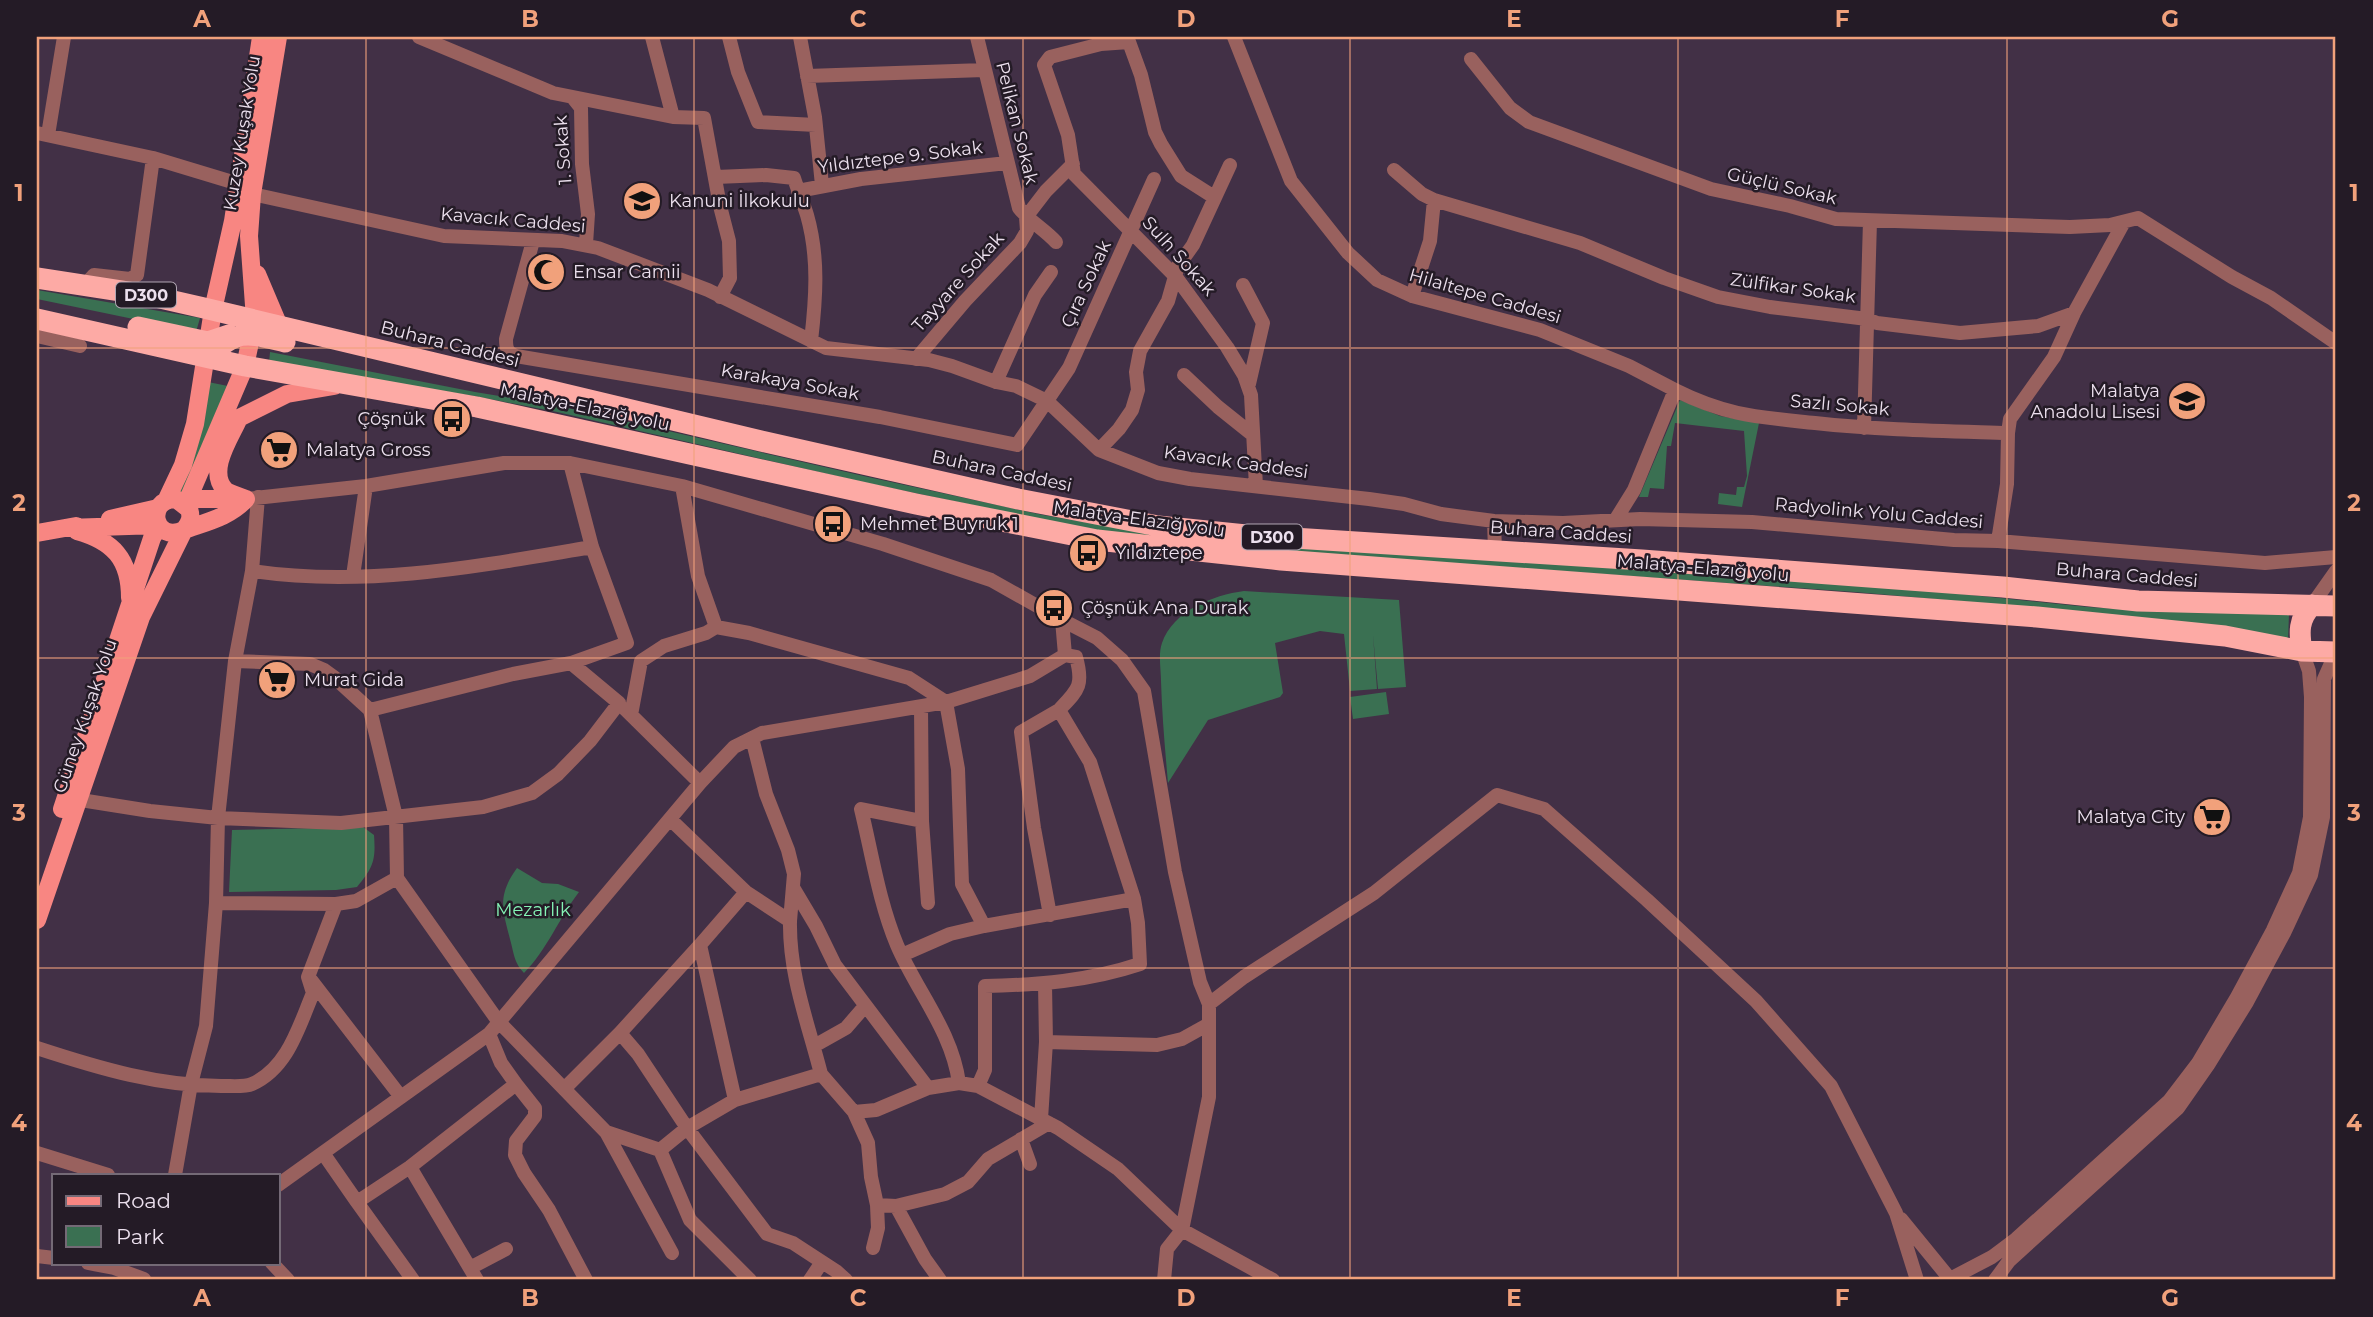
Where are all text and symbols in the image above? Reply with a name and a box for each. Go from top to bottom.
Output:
text: A [192,5,211,33]
text: B [521,5,539,33]
text: C [850,5,867,33]
text: D [1177,5,1196,33]
text: E [1506,5,1522,33]
text: F [1835,5,1850,33]
text: G [2161,5,2179,33]
street label: Kuzey Kuşak Yolu [219,54,265,212]
street label: Pelikan Sokak [991,59,1043,187]
street label: 1. Sokak [550,114,576,185]
street label: Yıldıztepe 9. Sokak [816,136,984,178]
street label: Güçlü Sokak [1725,163,1839,209]
text: 1 [14,179,24,207]
text: 1 [2349,179,2359,207]
school or university icon: Kanuni İlkokulu [621,180,663,222]
place label: Kanuni İlkokulu [669,190,810,212]
street label: Kavacık Caddesi [440,203,586,237]
street label: Sulh Sokak [1138,212,1221,300]
street label: Tayyare Sokak [907,227,1009,336]
street label: Çıra Sokak [1056,237,1116,331]
mosque icon: Ensar Camii [525,251,567,293]
place label: Ensar Camii [573,261,681,283]
street label: Hilaltepe Caddesi [1406,264,1564,328]
street label: Zülfikar Sokak [1729,268,1858,308]
road number: D300 [116,282,176,308]
street label: Buhara Caddesi [378,316,522,372]
street label: Karakaya Sokak [719,359,861,405]
street label: Malatya-Elazığ yolu [498,378,672,436]
place label: Malatya Anadolu Lisesi [2030,380,2160,423]
school or university icon: Malatya Anadolu Lisesi [2166,380,2208,422]
street label: Sazlı Sokak [1789,390,1891,420]
bus stop icon: Çöşnük [431,398,473,440]
place label: Çöşnük [358,408,425,430]
supermarket icon: Malatya Gross [258,429,300,471]
place label: Malatya Gross [306,439,431,461]
street label: Kavacık Caddesi [1162,441,1310,483]
street label: Buhara Caddesi [930,445,1074,497]
text: 2 [12,489,26,517]
text: 2 [2347,489,2361,517]
street label: Radyolink Yolu Caddesi [1774,493,1984,533]
street label: Malatya-Elazığ yolu [1052,496,1226,542]
bus stop icon: Mehmet Buyruk 1 [812,503,854,545]
place label: Mehmet Buyruk 1 [860,513,1019,535]
street label: Buhara Caddesi [1489,516,1633,548]
road number: D300 [1242,524,1302,550]
bus stop icon: Yıldıztepe [1067,532,1109,574]
place label: Yıldıztepe [1115,542,1203,564]
street label: Malatya-Elazığ yolu [1616,549,1790,587]
street label: Buhara Caddesi [2055,558,2199,592]
bus stop icon: Çöşnük Ana Durak [1033,587,1075,629]
place label: Çöşnük Ana Durak [1081,597,1249,619]
street label: Güney Kuşak Yolu [48,636,122,796]
supermarket icon: Murat Gida [256,659,298,701]
place label: Murat Gida [304,669,404,691]
supermarket icon: Malatya City [2191,796,2233,838]
text: 3 [11,799,26,827]
text: 3 [2346,799,2361,827]
place label: Malatya City [2076,806,2185,828]
park label: Mezarlık [495,899,571,921]
text: 4 [11,1109,27,1137]
text: 4 [2346,1109,2362,1137]
legend [52,1174,280,1264]
text: Road [116,1188,171,1213]
text: Park [116,1224,164,1249]
text: A [192,1284,211,1312]
text: B [521,1284,539,1312]
text: C [850,1284,867,1312]
text: D [1177,1284,1196,1312]
text: E [1506,1284,1522,1312]
text: F [1835,1284,1850,1312]
text: G [2161,1284,2179,1312]

